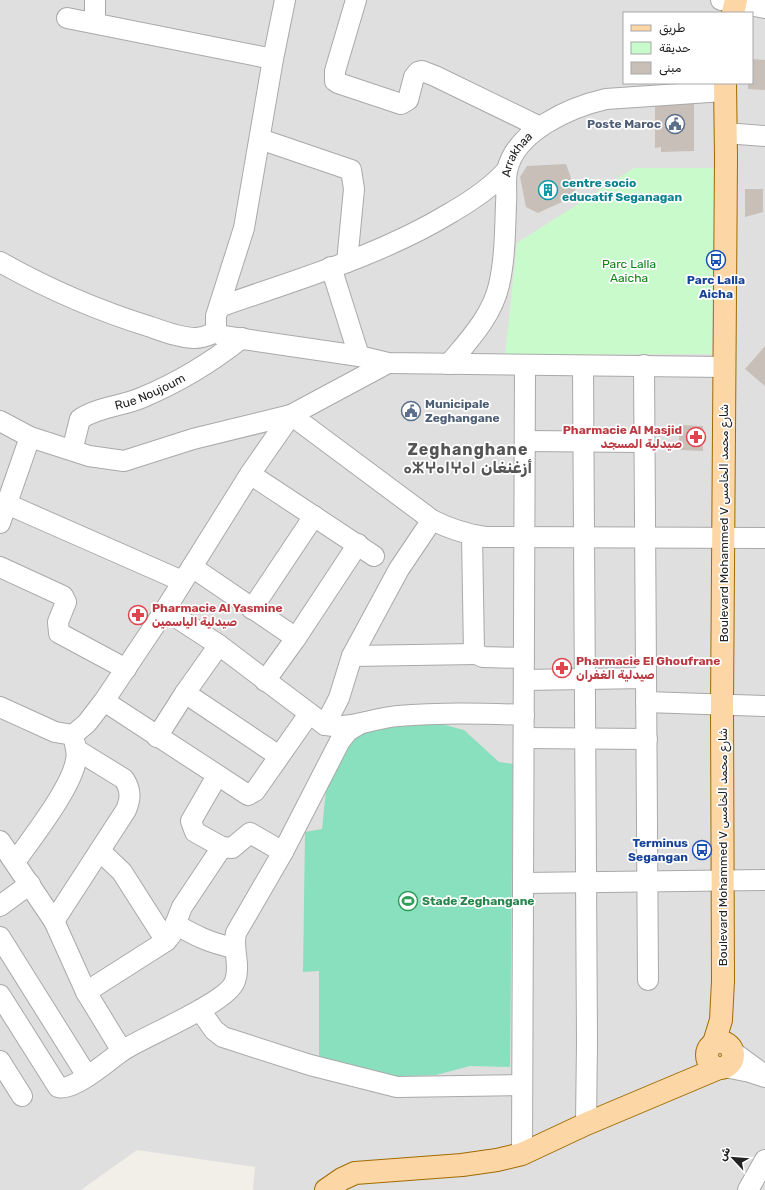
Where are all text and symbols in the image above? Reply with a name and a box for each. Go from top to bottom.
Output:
legend [623,12,753,84]
text: طريق [659,21,685,36]
text: حديقة [659,41,691,55]
text: مبنى [659,61,682,76]
public building icon: Poste Maroc [664,113,686,135]
place label: Poste Maroc [587,117,661,131]
street label: Arrakhaa [499,129,535,178]
place label: centre socio educatif Seganagan [562,176,682,204]
building icon: centre socio educatif Seganagan [537,179,559,201]
bus stop icon: Parc Lalla Aicha [705,249,727,271]
park label: Parc Lalla Aaicha [602,257,656,285]
place label: Parc Lalla Aicha [687,273,745,301]
street label: Rue Noujoum [113,371,188,413]
place label: Municipale Zeghangane [425,397,500,425]
public building icon: Municipale Zeghangane [400,400,422,422]
street label: Boulevard Mohammed V شارع محمد الخامس [717,404,733,642]
place label: Pharmacie Al Masjid صيدلية المسجد [563,423,682,451]
pharmacy icon: Pharmacie Al Masjid صيدلية المسجد [685,426,707,448]
district label: Zeghanghane ⴰⵣⵖⴰⵏⵖⴰⵏ أزغنغان [404,440,532,477]
place label: Pharmacie Al Yasmine صيدلية الياسمين [152,601,283,629]
pharmacy icon: Pharmacie Al Yasmine صيدلية الياسمين [127,604,149,626]
place label: Pharmacie El Ghoufrane صيدلية الغفران [576,654,720,682]
pharmacy icon: Pharmacie El Ghoufrane صيدلية الغفران [551,657,573,679]
street label: Boulevard Mohammed V شارع محمد الخامس [716,728,732,966]
place label: Terminus Segangan [628,836,688,864]
bus stop icon: Terminus Segangan [691,839,713,861]
sports icon: Stade Zeghangane [397,890,419,912]
place label: Stade Zeghangane [422,894,534,908]
north arrow [713,1138,753,1178]
text: ش [716,1145,733,1163]

